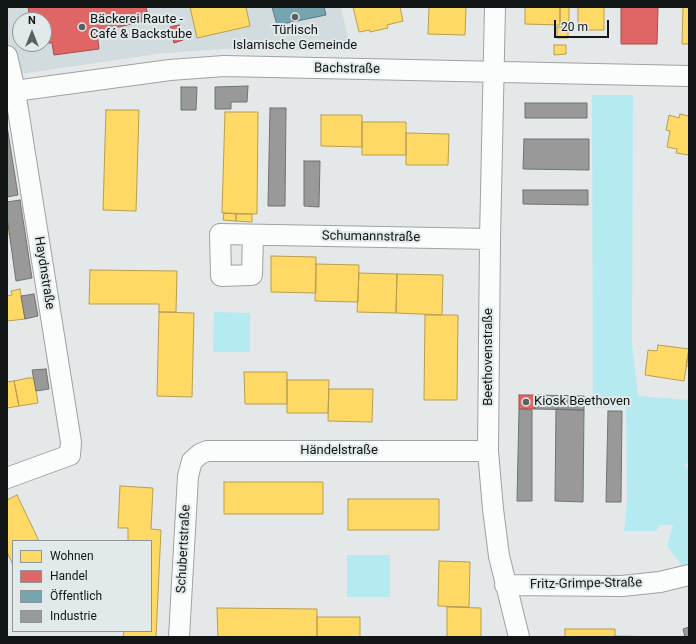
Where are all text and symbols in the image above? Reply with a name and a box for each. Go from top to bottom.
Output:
north arrow [12,12,52,52]
place label: Bäckerei Raute - Café & Backstube [90,12,192,43]
marker: Türlisch Islamische Gemeinde [290,12,300,22]
scale bar [556,12,611,38]
text: N [28,14,36,27]
text: 20 m [561,20,588,34]
marker: Bäckerei Raute - Café & Backstube [77,22,87,32]
place label: Türlisch Islamische Gemeinde [233,23,357,54]
street label: Bachstraße [314,61,380,77]
street label: Schumannstraße [322,228,420,246]
street label: Haydnstraße [31,235,57,311]
street label: Beethovenstraße [481,308,497,406]
place label: Kiosk Beethoven [534,394,630,410]
marker: Kiosk Beethoven [521,397,531,407]
street label: Händelstraße [300,443,378,459]
street label: Schubertstraße [174,504,194,594]
legend [12,540,152,632]
text: Wohnen [50,549,94,563]
text: Handel [50,569,88,583]
street label: Fritz-Grimpe-Straße [530,575,642,593]
text: Öffentlich [50,589,102,603]
text: Industrie [50,609,97,623]

